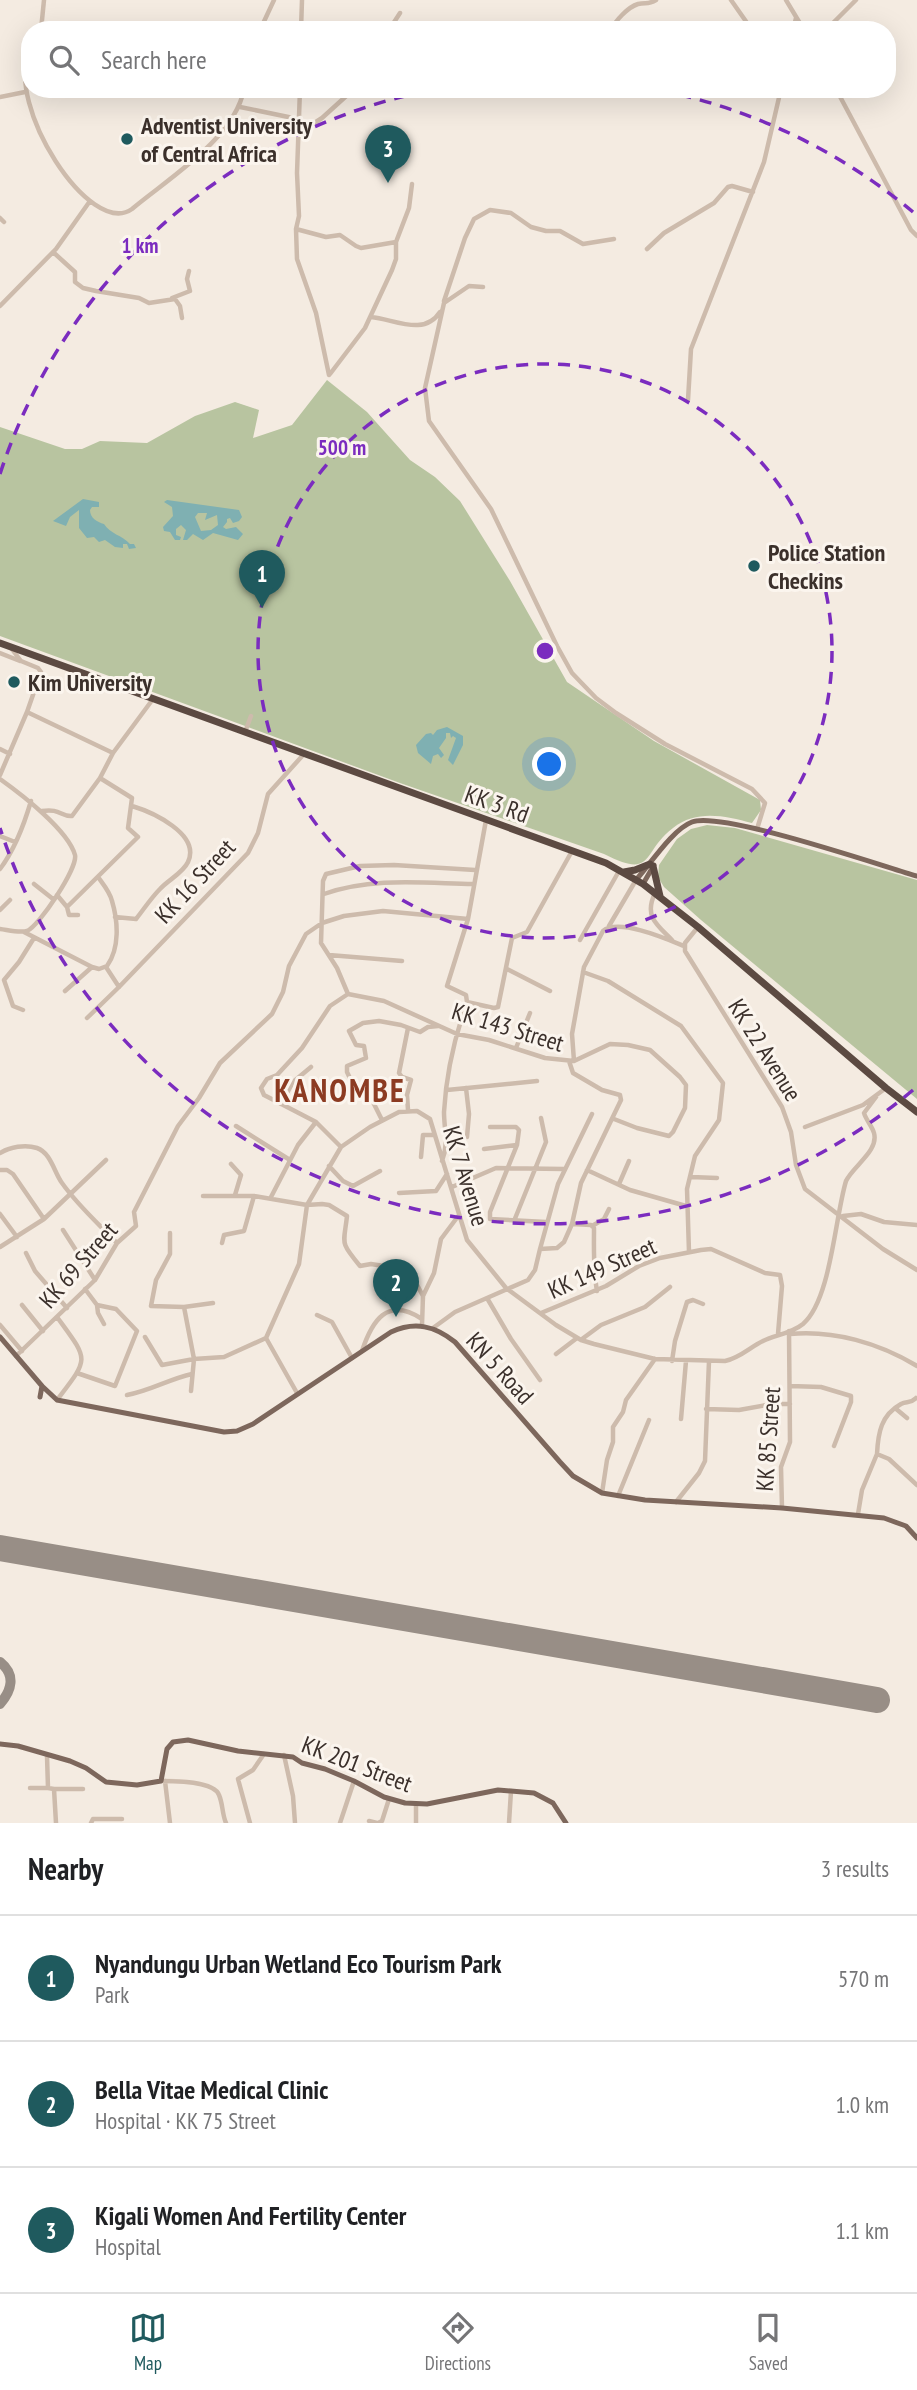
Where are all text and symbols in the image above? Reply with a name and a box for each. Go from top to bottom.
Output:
search box [21,21,896,98]
icon: search [45,41,83,79]
text: Search here [101,43,207,76]
place label: Adventist University of Central Africa [140,110,312,169]
pin: 3 [365,125,411,183]
marker: Adventist University of Central Africa [119,131,135,147]
text: 1 km [122,232,159,259]
text: 500 m [318,434,366,461]
place label: Police Station Checkins [768,537,885,596]
pin: 1 [239,550,285,608]
marker: Police Station Checkins [746,558,762,574]
centre of rings [533,639,557,663]
place label: Kim University [28,667,152,698]
marker: Kim University [6,674,22,690]
your location [532,747,566,781]
street label: KK 3 Rd [461,778,533,830]
street label: KK 16 Street [148,832,242,930]
street label: KK 22 Avenue [721,993,809,1107]
street label: KK 143 Street [448,995,568,1059]
district label: KANOMBE [274,1069,406,1111]
street label: KK 7 Avenue [436,1122,496,1230]
street label: KK 69 Street [32,1215,124,1315]
street label: KK 149 Street [543,1230,661,1306]
pin: 2 [373,1259,419,1317]
street label: KN 5 Road [459,1325,541,1411]
street label: KK 85 Street [749,1385,787,1492]
street label: KK 201 Street [298,1729,417,1799]
text: Nearby [28,1849,103,1888]
text: 3 results [821,1854,889,1883]
text: Nyandungu Urban Wetland Eco Tourism Park [95,1947,501,1980]
text: 1 [46,1964,57,1993]
text: 570 m [838,1964,889,1993]
text: Park [95,1980,129,2009]
text: Bella Vitae Medical Clinic [95,2073,328,2106]
text: 2 [46,2090,57,2119]
text: 1.0 km [835,2090,889,2119]
text: Hospital · KK 75 Street [95,2106,276,2135]
text: Kigali Women And Fertility Center [95,2199,406,2232]
text: 3 [46,2216,57,2245]
text: 1.1 km [835,2216,889,2245]
text: Hospital [95,2232,161,2261]
tab: Map [129,2309,167,2375]
tab: Directions [425,2309,491,2375]
tab: Saved [749,2309,788,2375]

